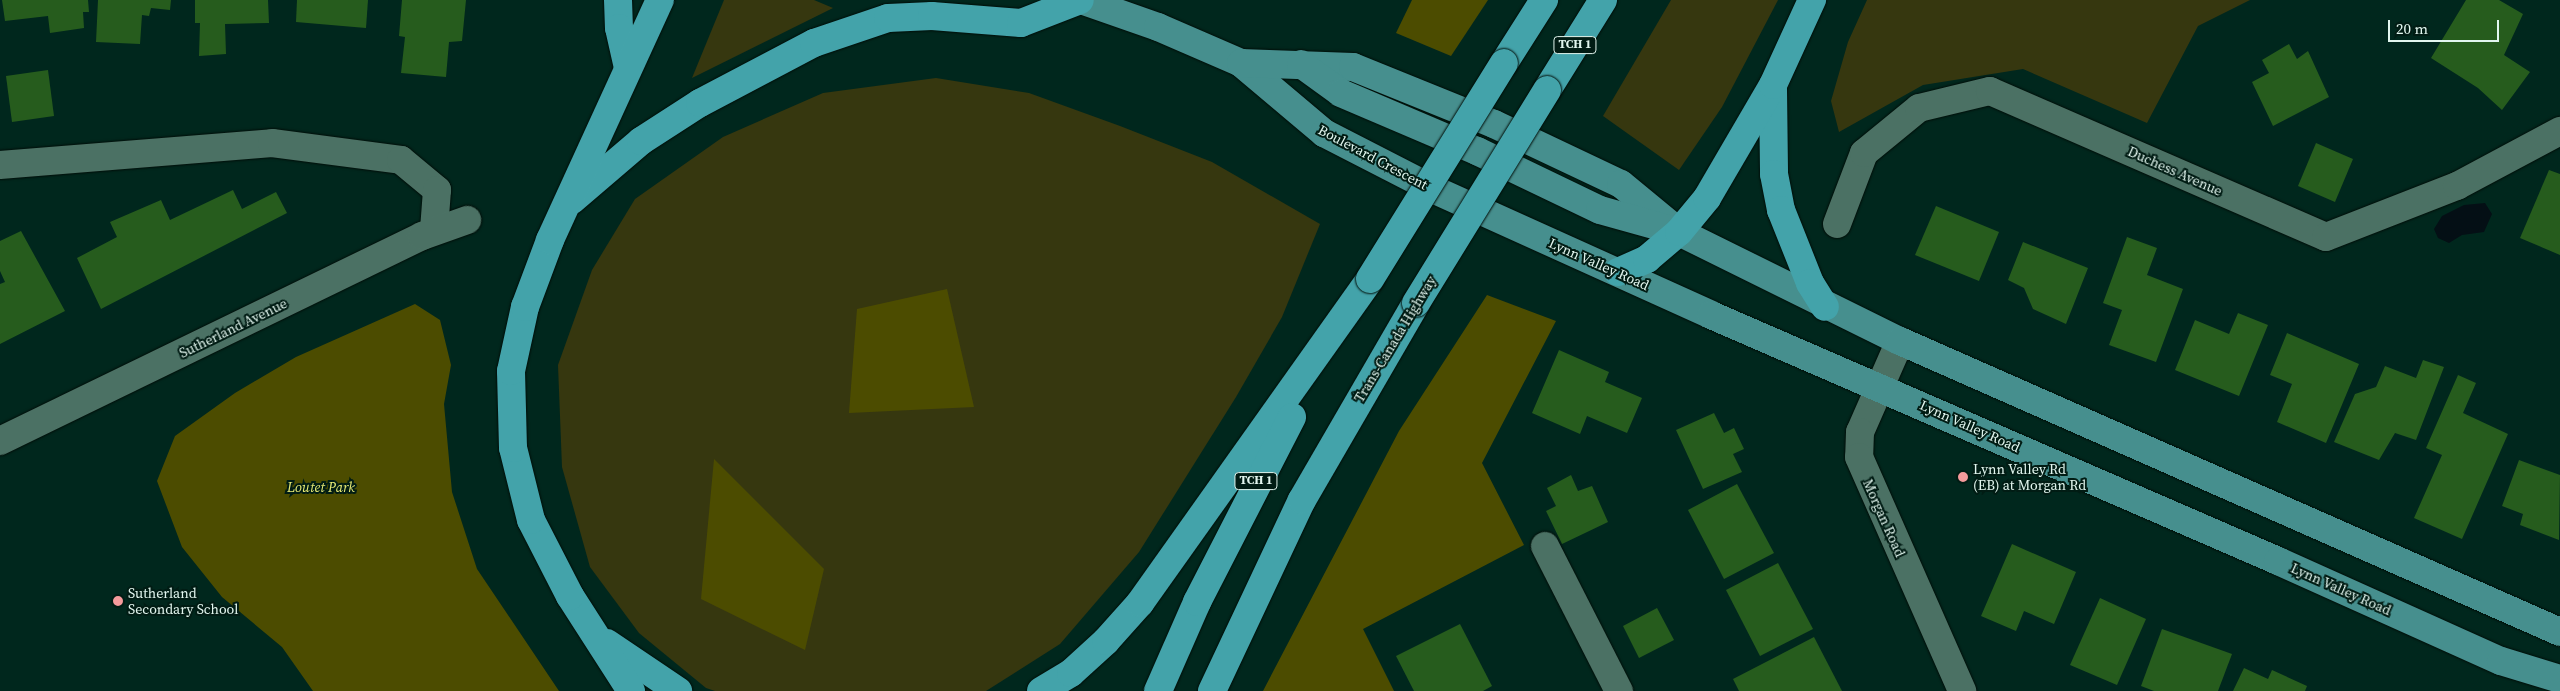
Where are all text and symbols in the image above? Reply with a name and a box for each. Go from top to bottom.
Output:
scale bar [2390,10,2501,42]
text: 20 m [2396,18,2428,39]
road number: TCH 1 [1552,36,1598,54]
street label: Boulevard Crescent [1315,121,1431,193]
street label: Duchess Avenue [2125,143,2225,199]
street label: Lynn Valley Road [1546,234,1652,294]
street label: Trans-Canada Highway [1351,273,1439,405]
street label: Sutherland Avenue [176,295,290,361]
street label: Lynn Valley Road [1917,396,2023,456]
place label: Lynn Valley Rd (EB) at Morgan Rd [1973,461,2086,494]
marker: Lynn Valley Rd (EB) at Morgan Rd [1957,471,1969,483]
road number: TCH 1 [1234,472,1278,491]
street label: Morgan Road [1859,477,1909,559]
park label: Loutet Park [287,479,355,495]
street label: Lynn Valley Road [2288,559,2394,619]
place label: Sutherland Secondary School [128,585,238,618]
marker: Sutherland Secondary School [112,595,124,607]

